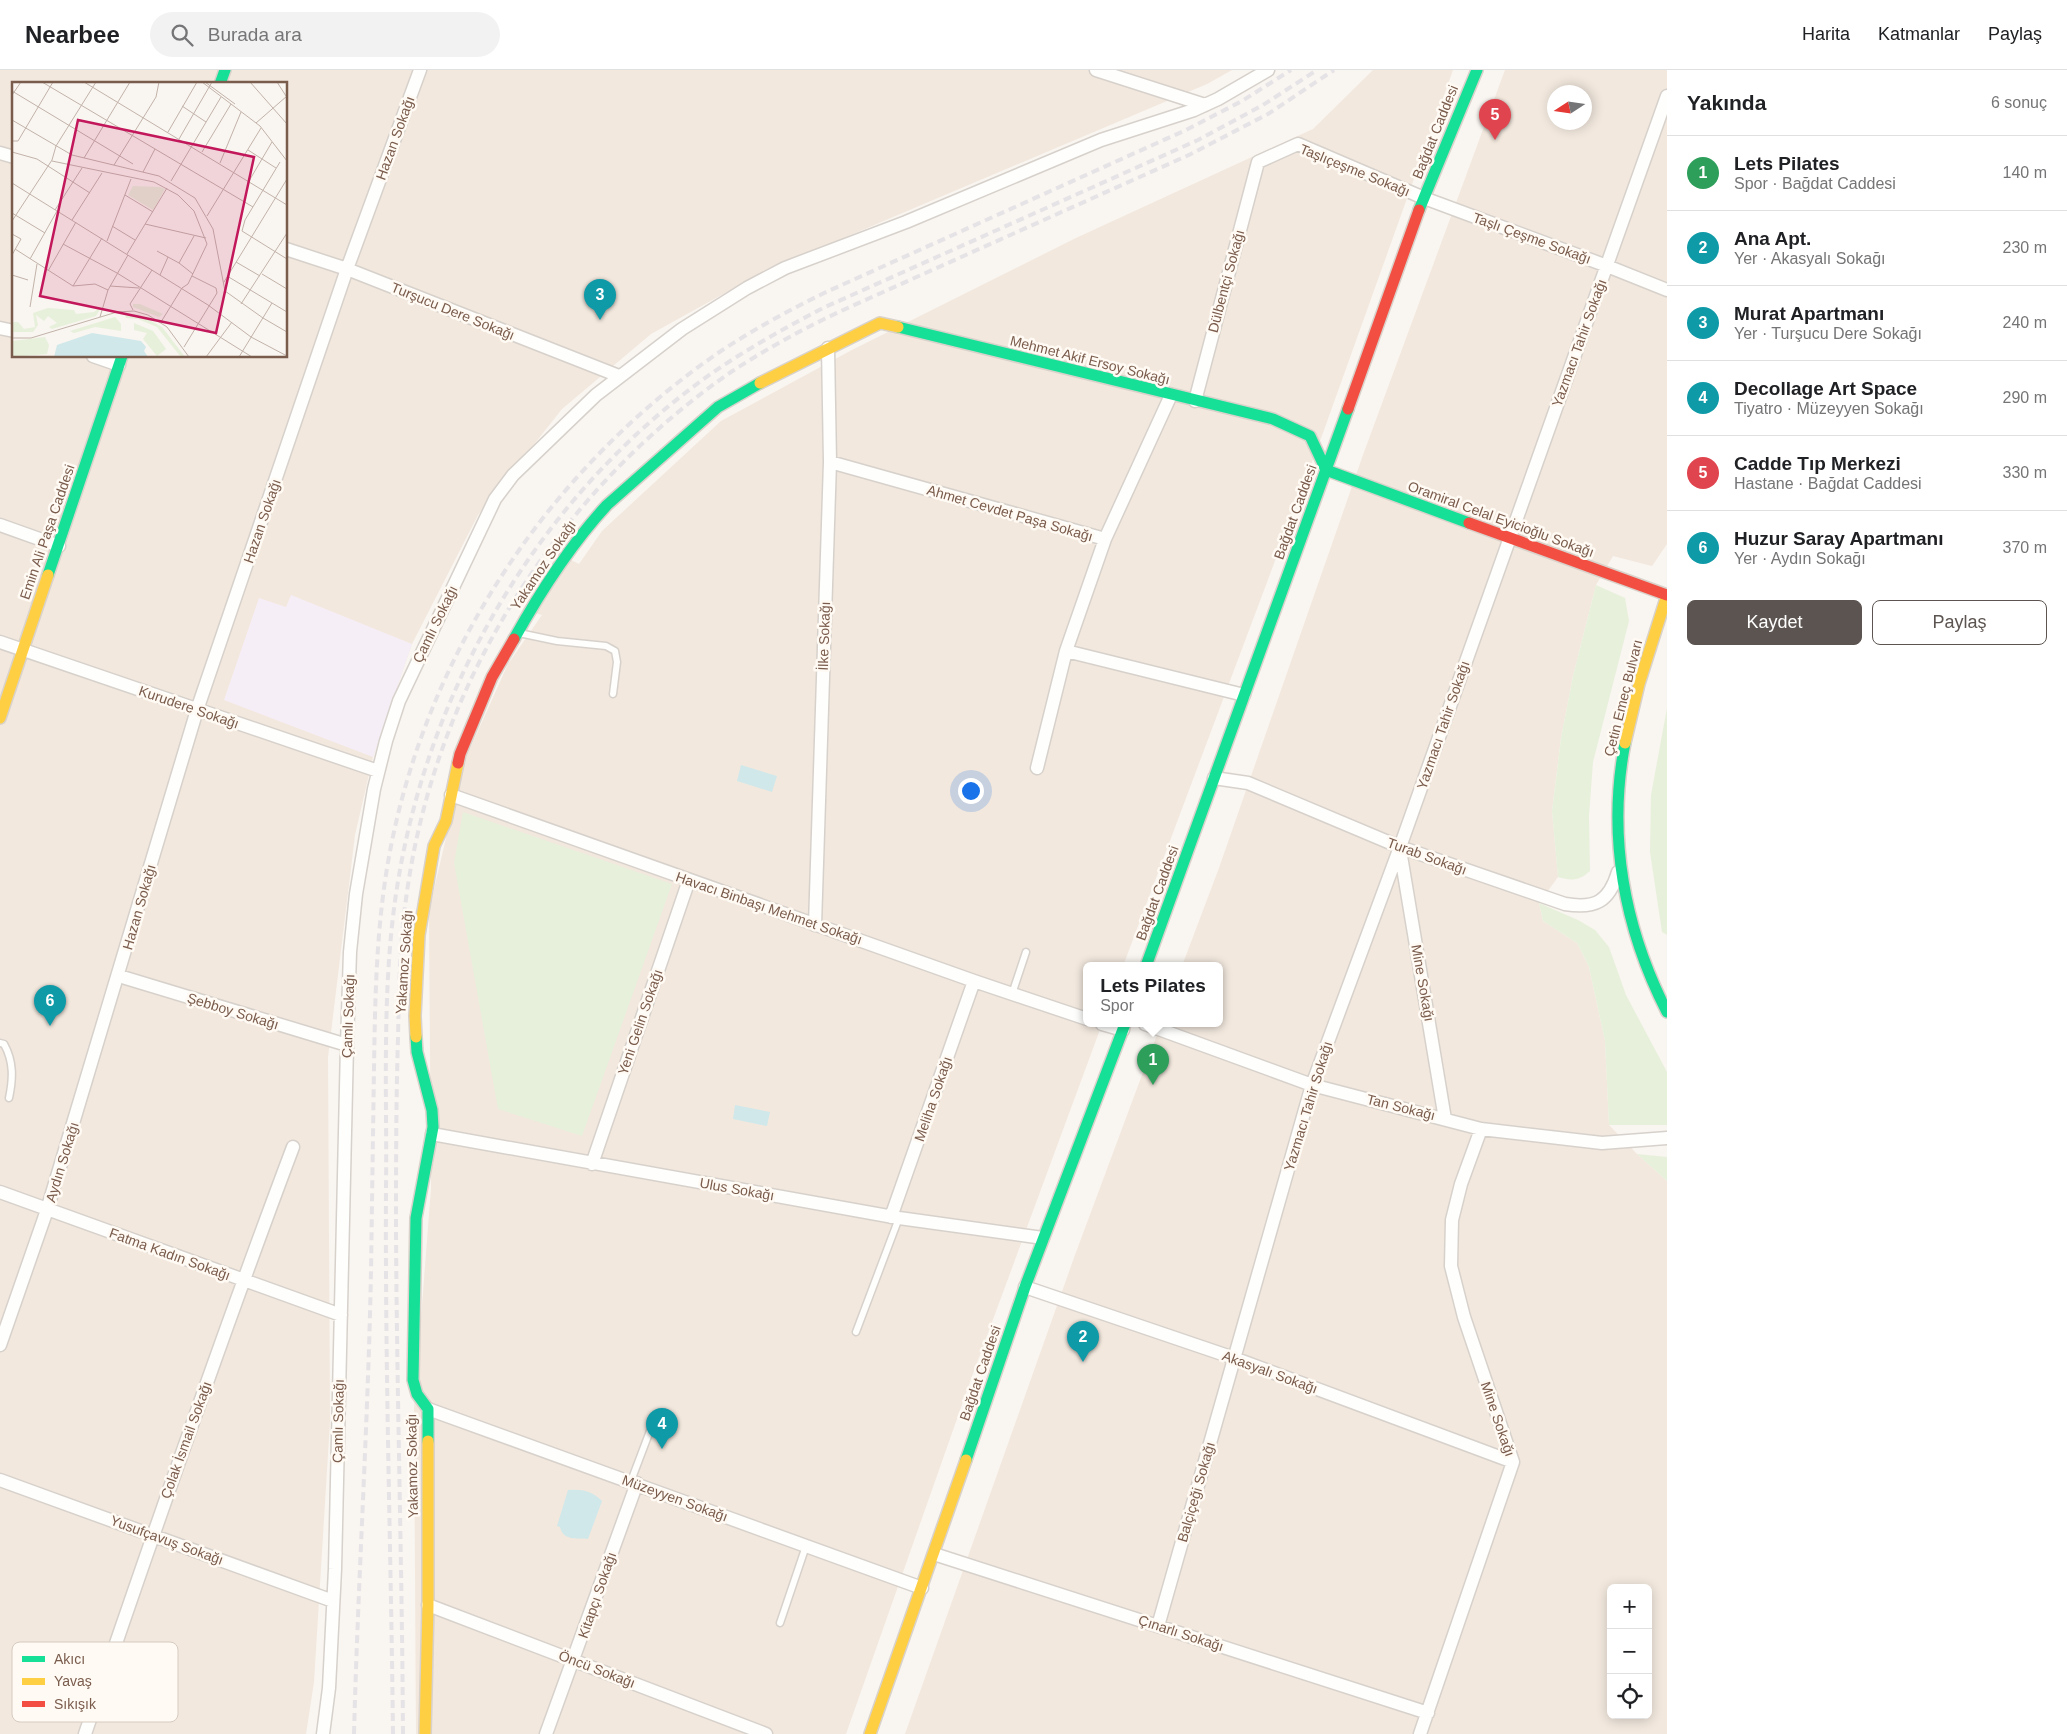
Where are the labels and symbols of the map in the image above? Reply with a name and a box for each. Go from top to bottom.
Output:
inset map [12,82,288,358]
street label: Bağdat Caddesi [1409,83,1461,181]
north arrow [1547,85,1592,130]
street label: Hazan Sokağı [372,94,418,182]
pin: 5 [1479,99,1511,140]
street label: Taşlıçeşme Sokağı [1298,141,1412,199]
street label: Taşlı Çeşme Sokağı [1471,209,1593,267]
street label: Dülbentçi Sokağı [1205,228,1247,334]
street label: Yazmacı Tahir Sokağı [1548,277,1610,409]
street label: Turşucu Dere Sokağı [389,279,517,343]
pin: 3 [584,279,616,320]
street label: Mehmet Akif Ersoy Sokağı [1008,332,1172,388]
street label: Emin Ali Paşa Caddesi [16,462,78,602]
street label: Bağdat Caddesi [1270,462,1320,562]
street label: Hazan Sokağı [240,477,284,565]
street label: Oramiral Celal Eyicioğlu Sokağı [1406,478,1596,560]
street label: Ahmet Cevdet Paşa Sokağı [925,482,1095,544]
street label: Yakamoz Sokağı [507,517,579,613]
street label: Çamlı Sokağı [409,583,461,665]
street label: İlke Sokağı [814,601,833,671]
street label: Çetin Emeç Bulvarı [1601,638,1645,758]
street label: Yazmacı Tahir Sokağı [1413,659,1473,791]
street label: Kurudere Sokağı [137,682,241,732]
your location [958,778,984,804]
street label: Turab Sokağı [1385,834,1469,878]
street label: Bağdat Caddesi [1132,843,1182,943]
street label: Hazan Sokağı [119,863,159,951]
street label: Havacı Binbaşı Mehmet Sokağı [674,869,864,947]
street label: Yakamoz Sokağı [392,909,416,1015]
street label: Mine Sokağı [1408,943,1438,1023]
street label: Yeni Gelin Sokağı [614,967,666,1077]
street label: Çamlı Sokağı [339,974,357,1058]
pin: 6 [34,985,66,1026]
street label: Şebboy Sokağı [185,989,281,1033]
street label: Yazmacı Tahir Sokağı [1281,1039,1335,1173]
pin: 1 [1137,1044,1169,1085]
street label: Meliha Sokağı [911,1054,955,1144]
street label: Tan Sokağı [1365,1091,1437,1123]
street label: Aydın Sokağı [42,1120,82,1204]
street label: Ulus Sokağı [698,1175,776,1203]
street label: Fatma Kadın Sokağı [107,1225,233,1283]
pin: 2 [1067,1321,1099,1362]
street label: Bağdat Caddesi [956,1323,1004,1423]
street label: Akasyalı Sokağı [1220,1347,1320,1397]
street label: Çolak İsmail Sokağı [156,1379,215,1501]
street label: Çamlı Sokağı [329,1379,347,1463]
street label: Mine Sokağı [1478,1380,1518,1458]
pin: 4 [646,1408,678,1449]
street label: Yakamoz Sokağı [403,1413,421,1519]
street label: Balçiçeği Sokağı [1174,1440,1218,1544]
street label: Müzeyyen Sokağı [620,1471,730,1525]
street label: Yusufçavuş Sokağı [108,1512,226,1568]
street label: Kitapçı Sokağı [575,1550,619,1640]
street label: Çınarlı Sokağı [1136,1612,1226,1654]
legend [12,1642,178,1722]
street label: Öncü Sokağı [556,1646,638,1691]
text: Akıcı [54,1651,85,1667]
text: Yavaş [54,1673,92,1689]
text: Sıkışık [54,1696,97,1712]

